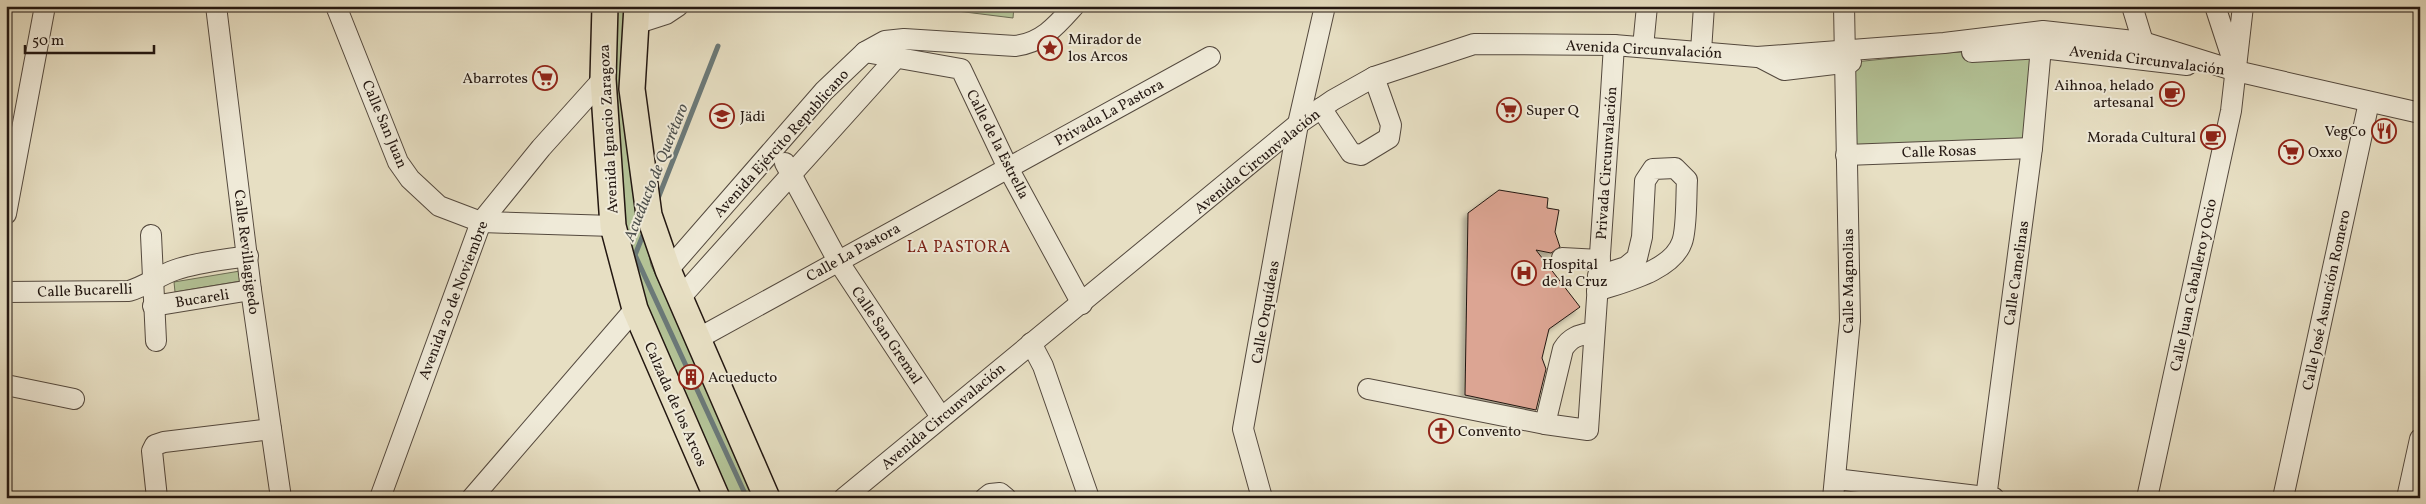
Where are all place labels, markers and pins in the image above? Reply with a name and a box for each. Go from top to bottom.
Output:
place label: Mirador de los Arcos [1068,30,1142,68]
place icon: Mirador de los Arcos [1037,35,1063,61]
supermarket icon: Abarrotes [532,65,558,91]
place label: Abarrotes [463,69,528,90]
place label: Aihnoa, helado artesanal [2054,76,2154,114]
cafe icon: Aihnoa, helado artesanal [2159,81,2185,107]
supermarket icon: Super Q [1496,97,1522,123]
place label: Super Q [1526,101,1580,122]
school or university icon: Jädi [709,103,735,129]
place label: Jädi [740,107,765,128]
restaurant icon: VegCo [2371,118,2397,144]
place label: VegCo [2325,122,2366,143]
cafe icon: Morada Cultural [2200,124,2226,150]
place label: Morada Cultural [2087,128,2196,149]
supermarket icon: Oxxo [2278,139,2304,165]
place label: Oxxo [2308,143,2342,164]
place label: Hospital de la Cruz [1542,255,1608,293]
hospital icon: Hospital de la Cruz [1511,260,1537,286]
building icon: Acueducto [678,364,704,390]
place label: Acueducto [708,368,777,389]
church icon: Convento [1428,418,1454,444]
place label: Convento [1458,422,1521,443]

